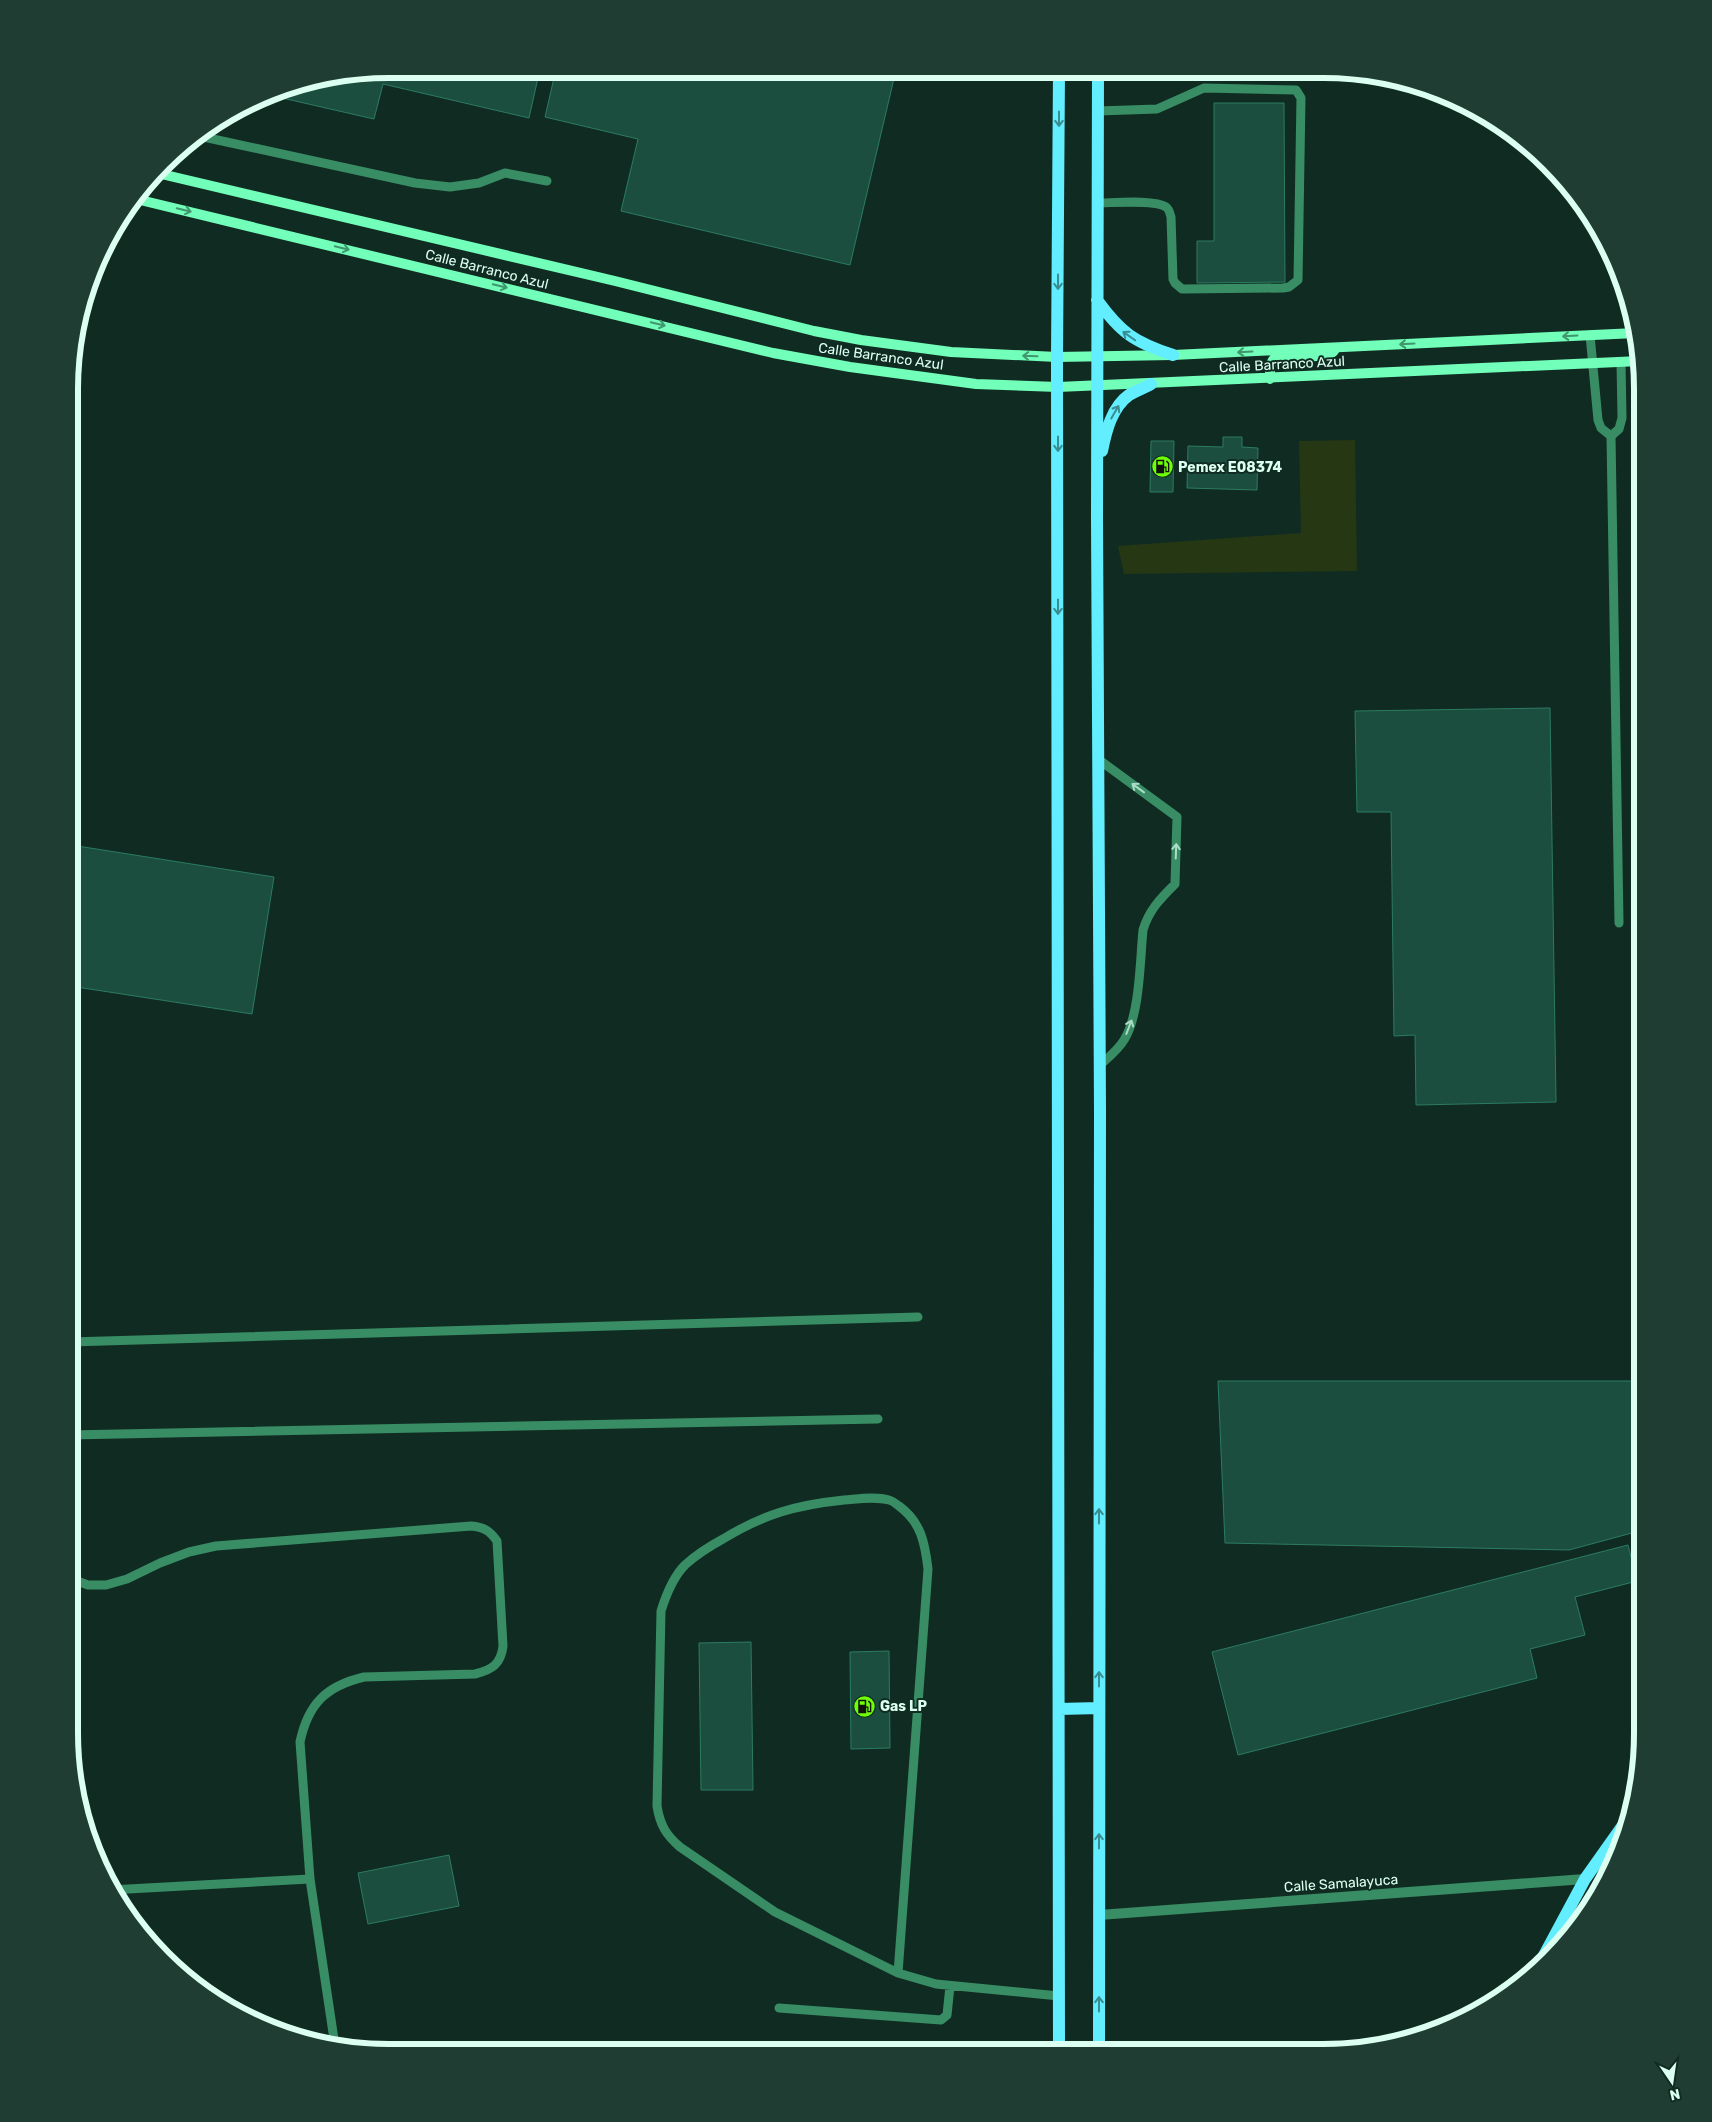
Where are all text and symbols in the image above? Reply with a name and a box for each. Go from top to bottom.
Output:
one-way arrow [1054,111,1063,127]
one-way arrow [175,206,191,215]
one-way arrow [333,243,349,253]
street label: Calle Barranco Azul [424,246,550,293]
one-way arrow [1053,274,1063,290]
one-way arrow [491,282,507,291]
one-way arrow [649,320,665,329]
one-way arrow [1123,330,1136,341]
one-way arrow [1562,332,1578,341]
street label: Calle Barranco Azul [817,339,945,374]
one-way arrow [1400,339,1416,349]
one-way arrow [1237,347,1253,356]
one-way arrow [1022,351,1038,361]
street label: Calle Barranco Azul [1219,353,1345,376]
one-way arrow [1111,406,1121,420]
one-way arrow [1053,436,1063,452]
fuel station icon: Pemex E08374 [1150,455,1174,479]
place label: Pemex E08374 [1178,459,1283,476]
one-way arrow [1053,598,1063,615]
one-way arrow [1131,783,1145,793]
one-way arrow [1172,843,1181,859]
one-way arrow [1125,1020,1134,1035]
one-way arrow [1094,1509,1104,1525]
one-way arrow [1094,1671,1104,1688]
fuel station icon: Gas LP [852,1694,876,1718]
place label: Gas LP [880,1698,927,1715]
one-way arrow [1094,1834,1104,1850]
street label: Calle Samalayuca [1283,1871,1399,1896]
one-way arrow [1094,1996,1104,2012]
north arrow [1647,2057,1697,2107]
text: N [1668,2085,1682,2104]

